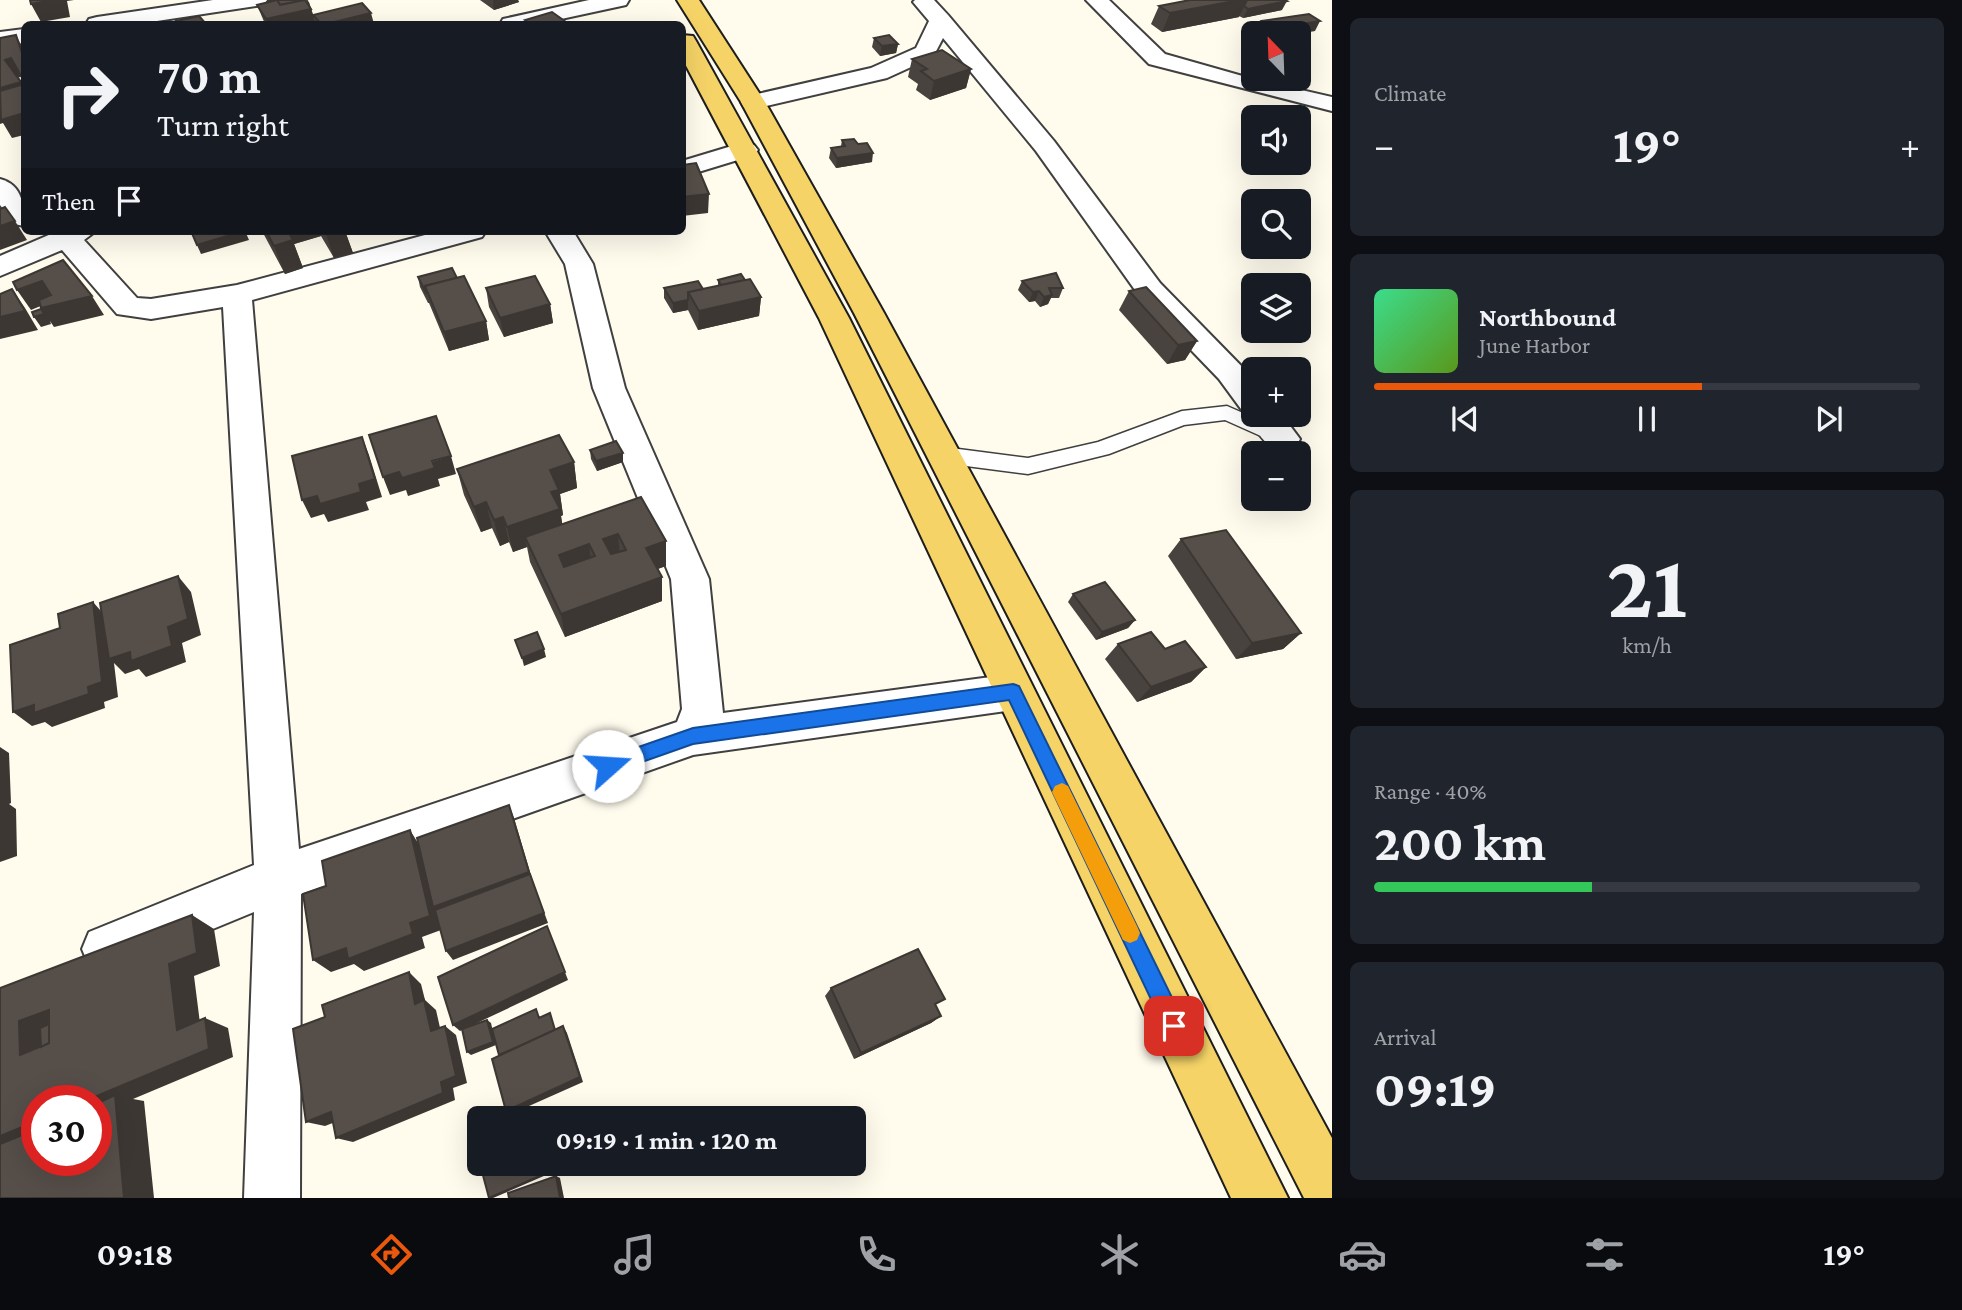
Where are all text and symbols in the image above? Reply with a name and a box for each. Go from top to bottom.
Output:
north arrow [1241,21,1311,91]
map controls [1241,21,1311,511]
icon: right [42,49,133,140]
text: 70 m [157,49,261,104]
text: Climate [1374,80,1446,106]
button: sound [1241,105,1311,175]
text: Turn right [157,107,289,143]
text: 19° [1613,115,1681,173]
text: − [1374,124,1394,166]
text: + [1900,124,1920,166]
icon: arrive [110,182,148,220]
text: Then [42,187,96,216]
button: search [1241,189,1311,259]
button: layers [1241,273,1311,343]
text: Northbound [1479,303,1616,332]
text: June Harbor [1479,332,1590,358]
button: + [1241,357,1311,427]
icon: previous [1446,400,1484,438]
icon: pause [1628,400,1666,438]
icon: next [1810,400,1848,438]
button: − [1241,441,1311,511]
text: 21 [1607,535,1687,637]
text: km/h [1622,632,1672,658]
position arrow [571,729,645,803]
text: Range · 40% [1374,778,1487,804]
text: 200 km [1374,813,1546,871]
pin [1144,996,1204,1056]
icon: arrive [1155,1007,1193,1045]
text: Arrival [1374,1024,1437,1050]
text: 09:19 [1374,1059,1496,1117]
speed limit sign: 30 [21,1085,112,1176]
text: 09:19 · 1 min · 120 m [556,1126,777,1155]
icon: directions [367,1230,416,1279]
icon: music [610,1230,659,1279]
icon: phone [852,1230,901,1279]
icon: climate [1095,1230,1144,1279]
icon: car [1338,1230,1387,1279]
icon: filters [1580,1230,1629,1279]
text: 09:18 [97,1236,173,1272]
text: 19° [1823,1236,1865,1272]

